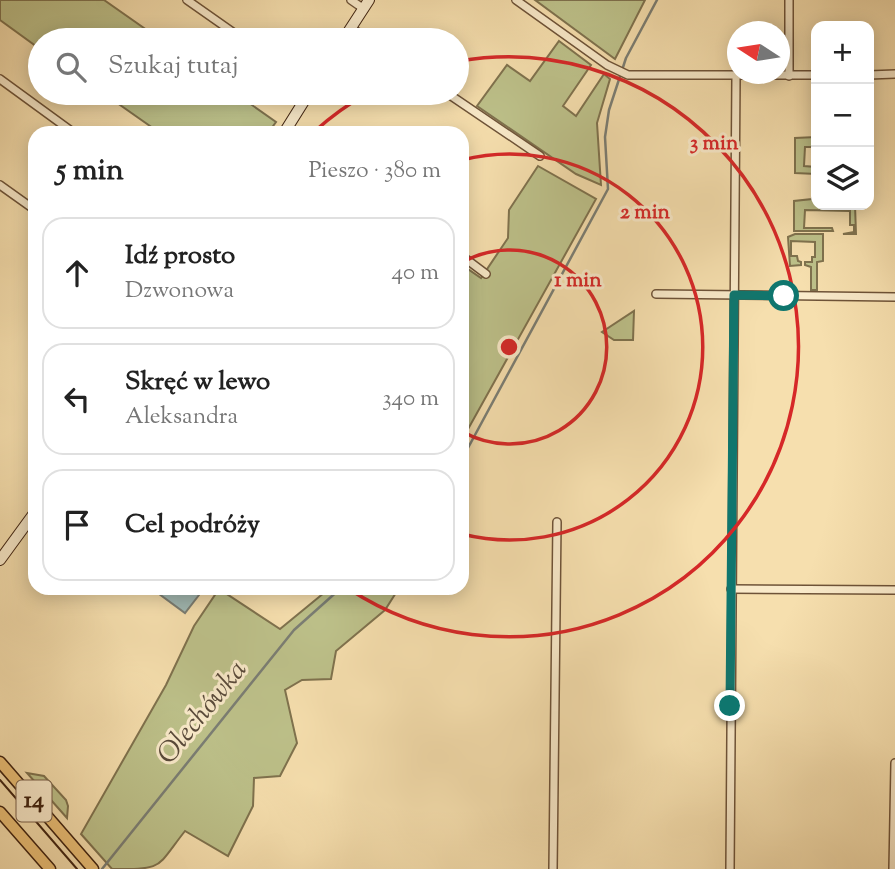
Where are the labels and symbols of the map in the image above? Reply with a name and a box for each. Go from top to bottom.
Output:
north arrow [727,21,790,84]
text: 3 min [690,129,739,159]
text: 2 min [620,198,671,228]
text: 1 min [554,266,602,296]
route start [768,280,799,311]
centre of rings [497,335,521,359]
water label: Olechówka [148,652,258,774]
route end [714,690,745,721]
road number: 14 [16,780,52,822]

